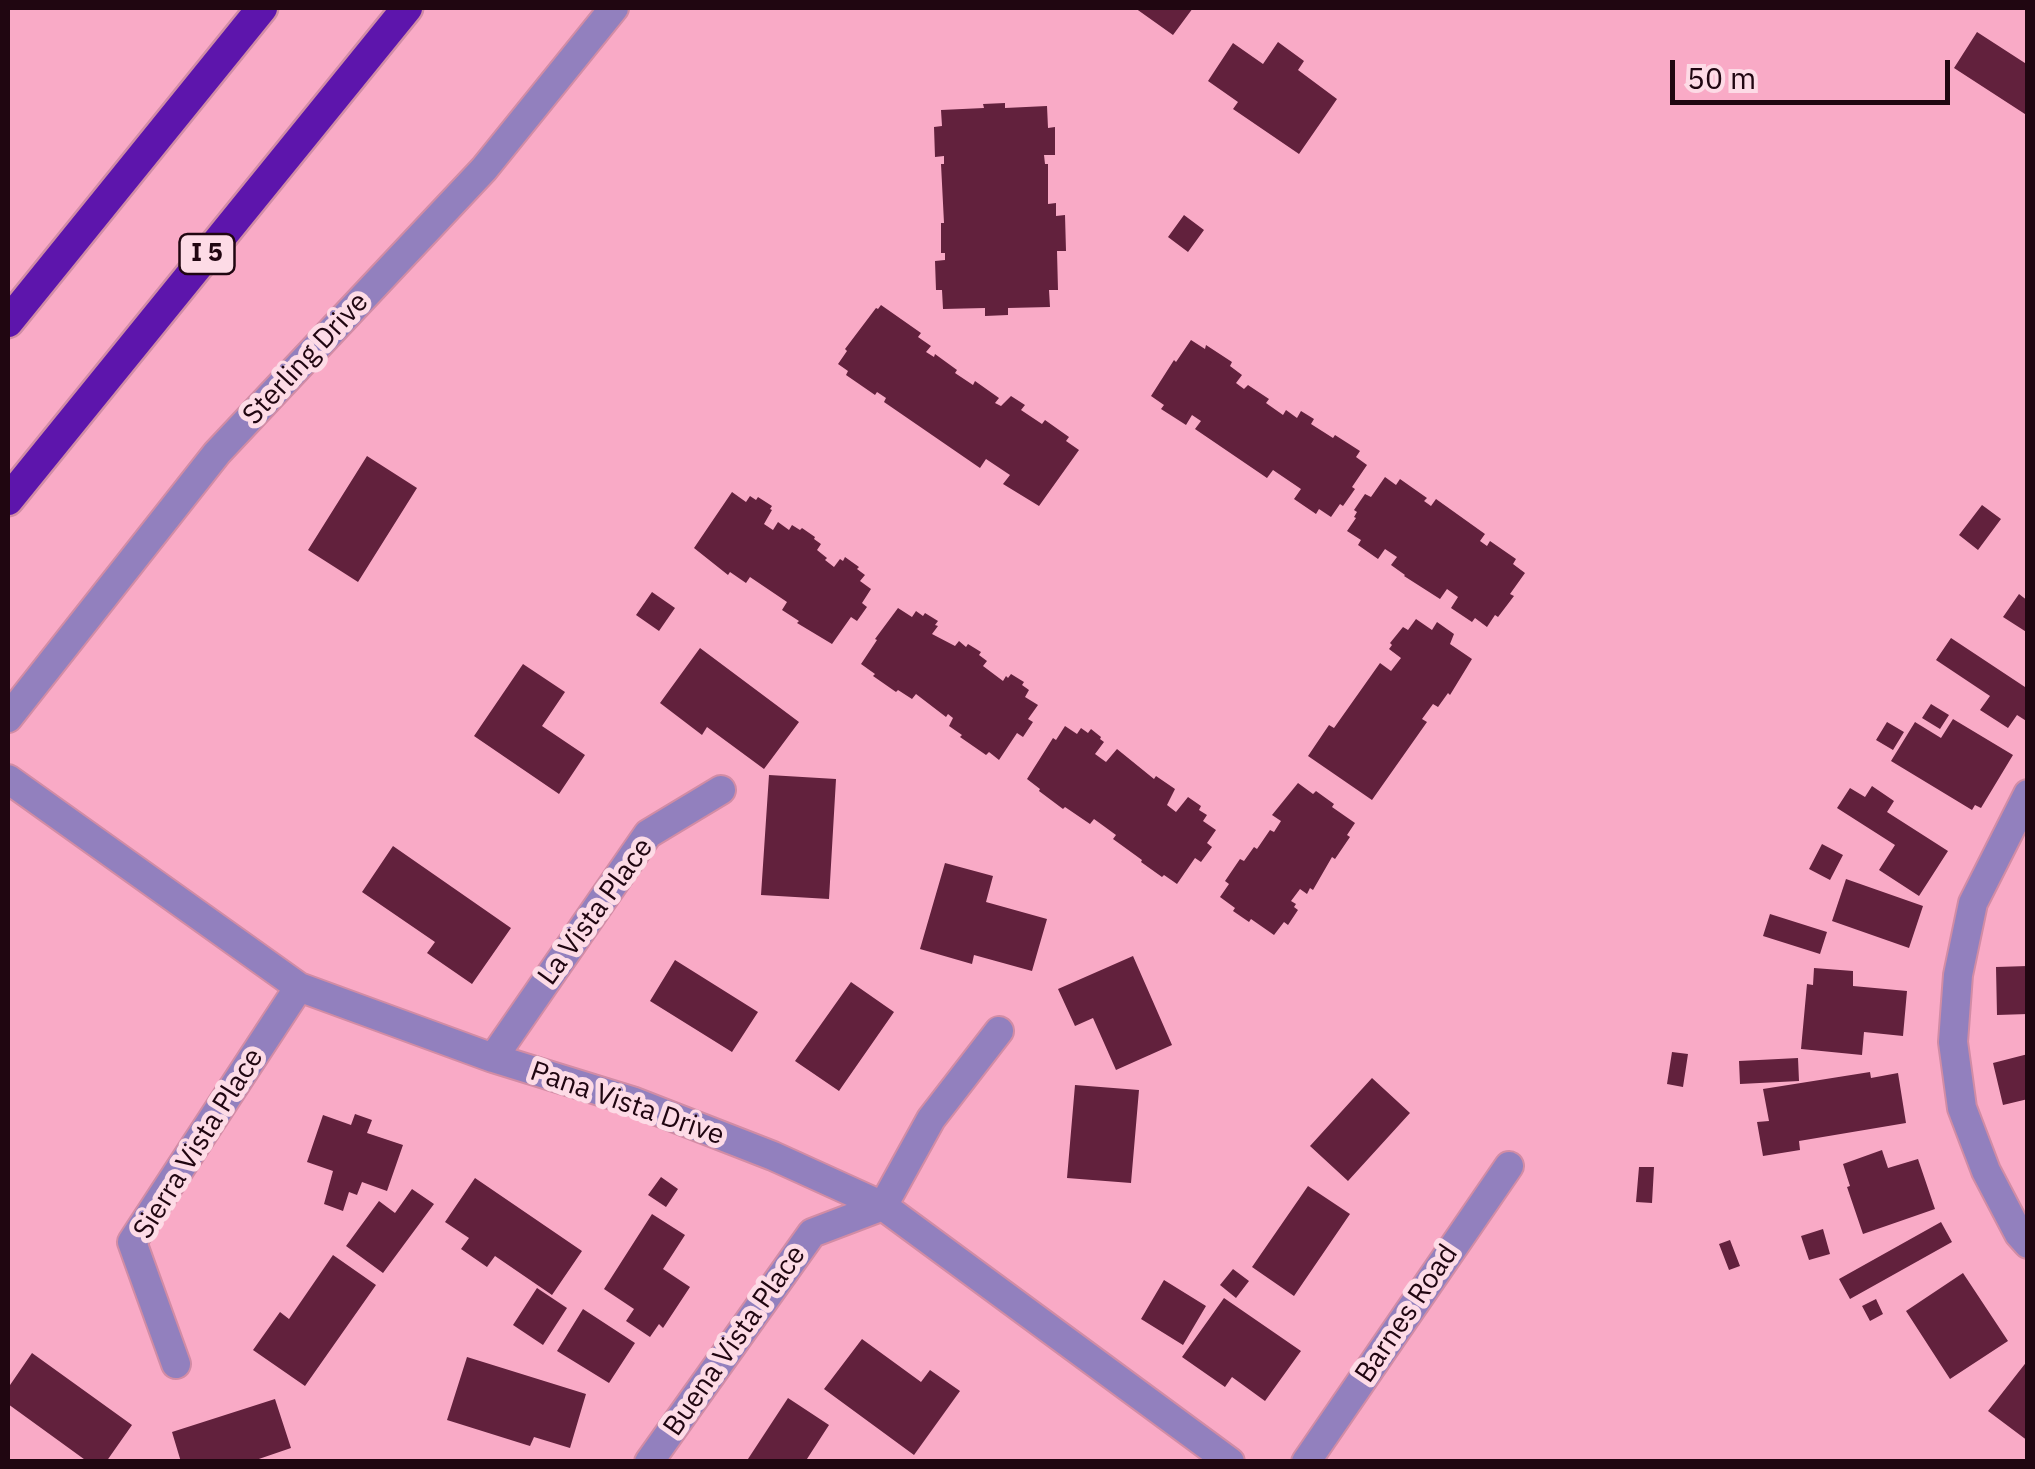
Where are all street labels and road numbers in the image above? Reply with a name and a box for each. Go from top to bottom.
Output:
road number: I 5 [180,234,234,274]
street label: Sterling Drive [236,286,376,432]
street label: La Vista Place [531,832,661,992]
street label: Sierra Vista Place [127,1043,271,1245]
street label: Pana Vista Drive [526,1055,728,1153]
street label: Buena Vista Place [657,1239,813,1443]
street label: Barnes Road [1349,1239,1465,1389]

